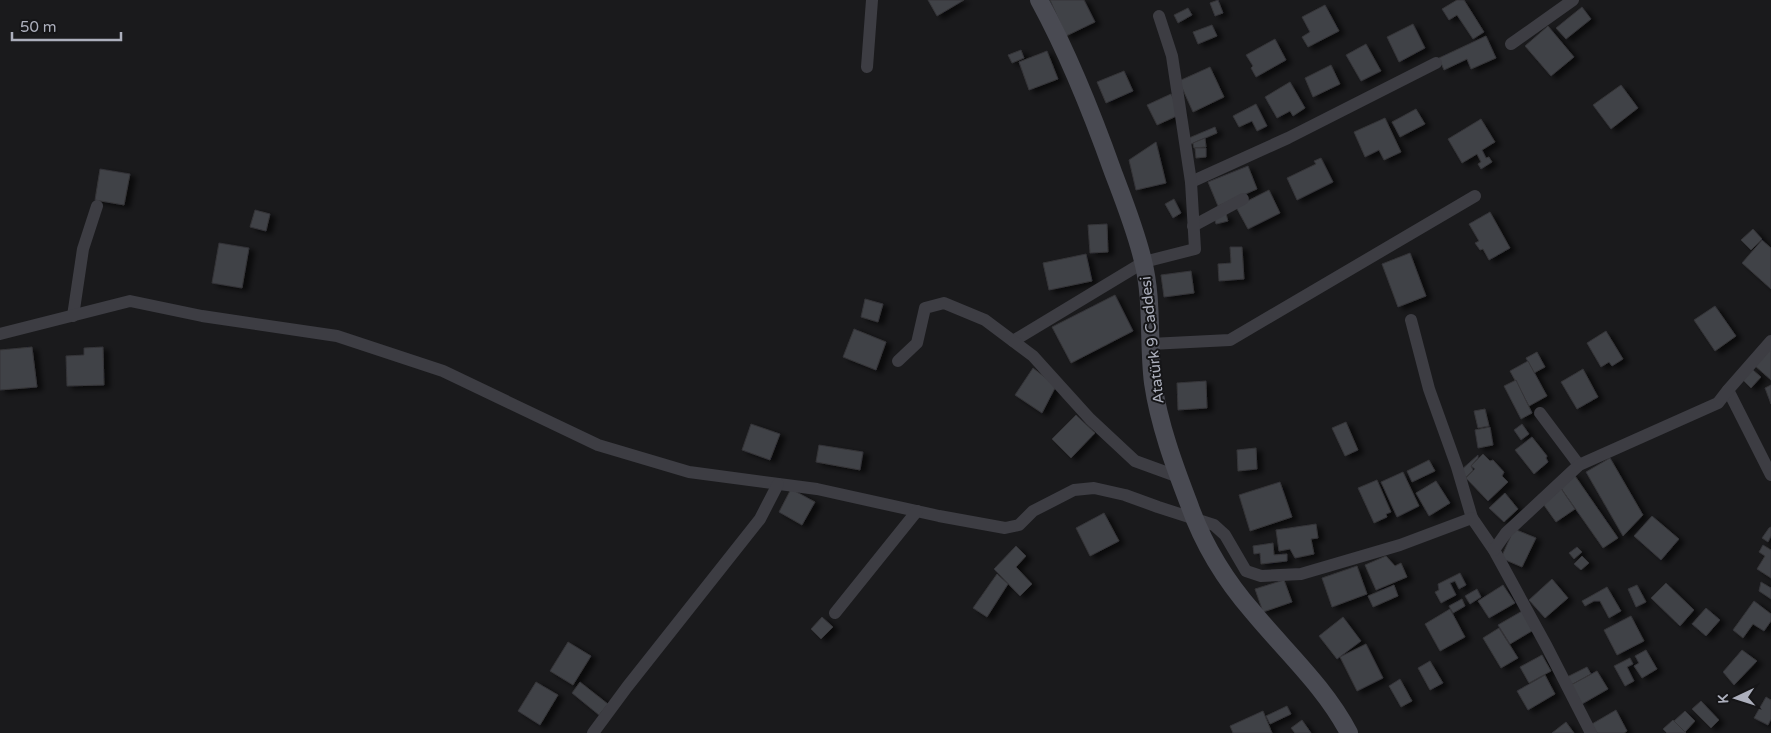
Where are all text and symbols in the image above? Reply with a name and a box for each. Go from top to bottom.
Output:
scale bar [12,10,121,42]
text: 50 m [20,18,57,36]
street label: Atatürk 9 Caddesi [1136,275,1168,405]
north arrow [1711,673,1761,723]
text: K [1715,693,1732,704]

